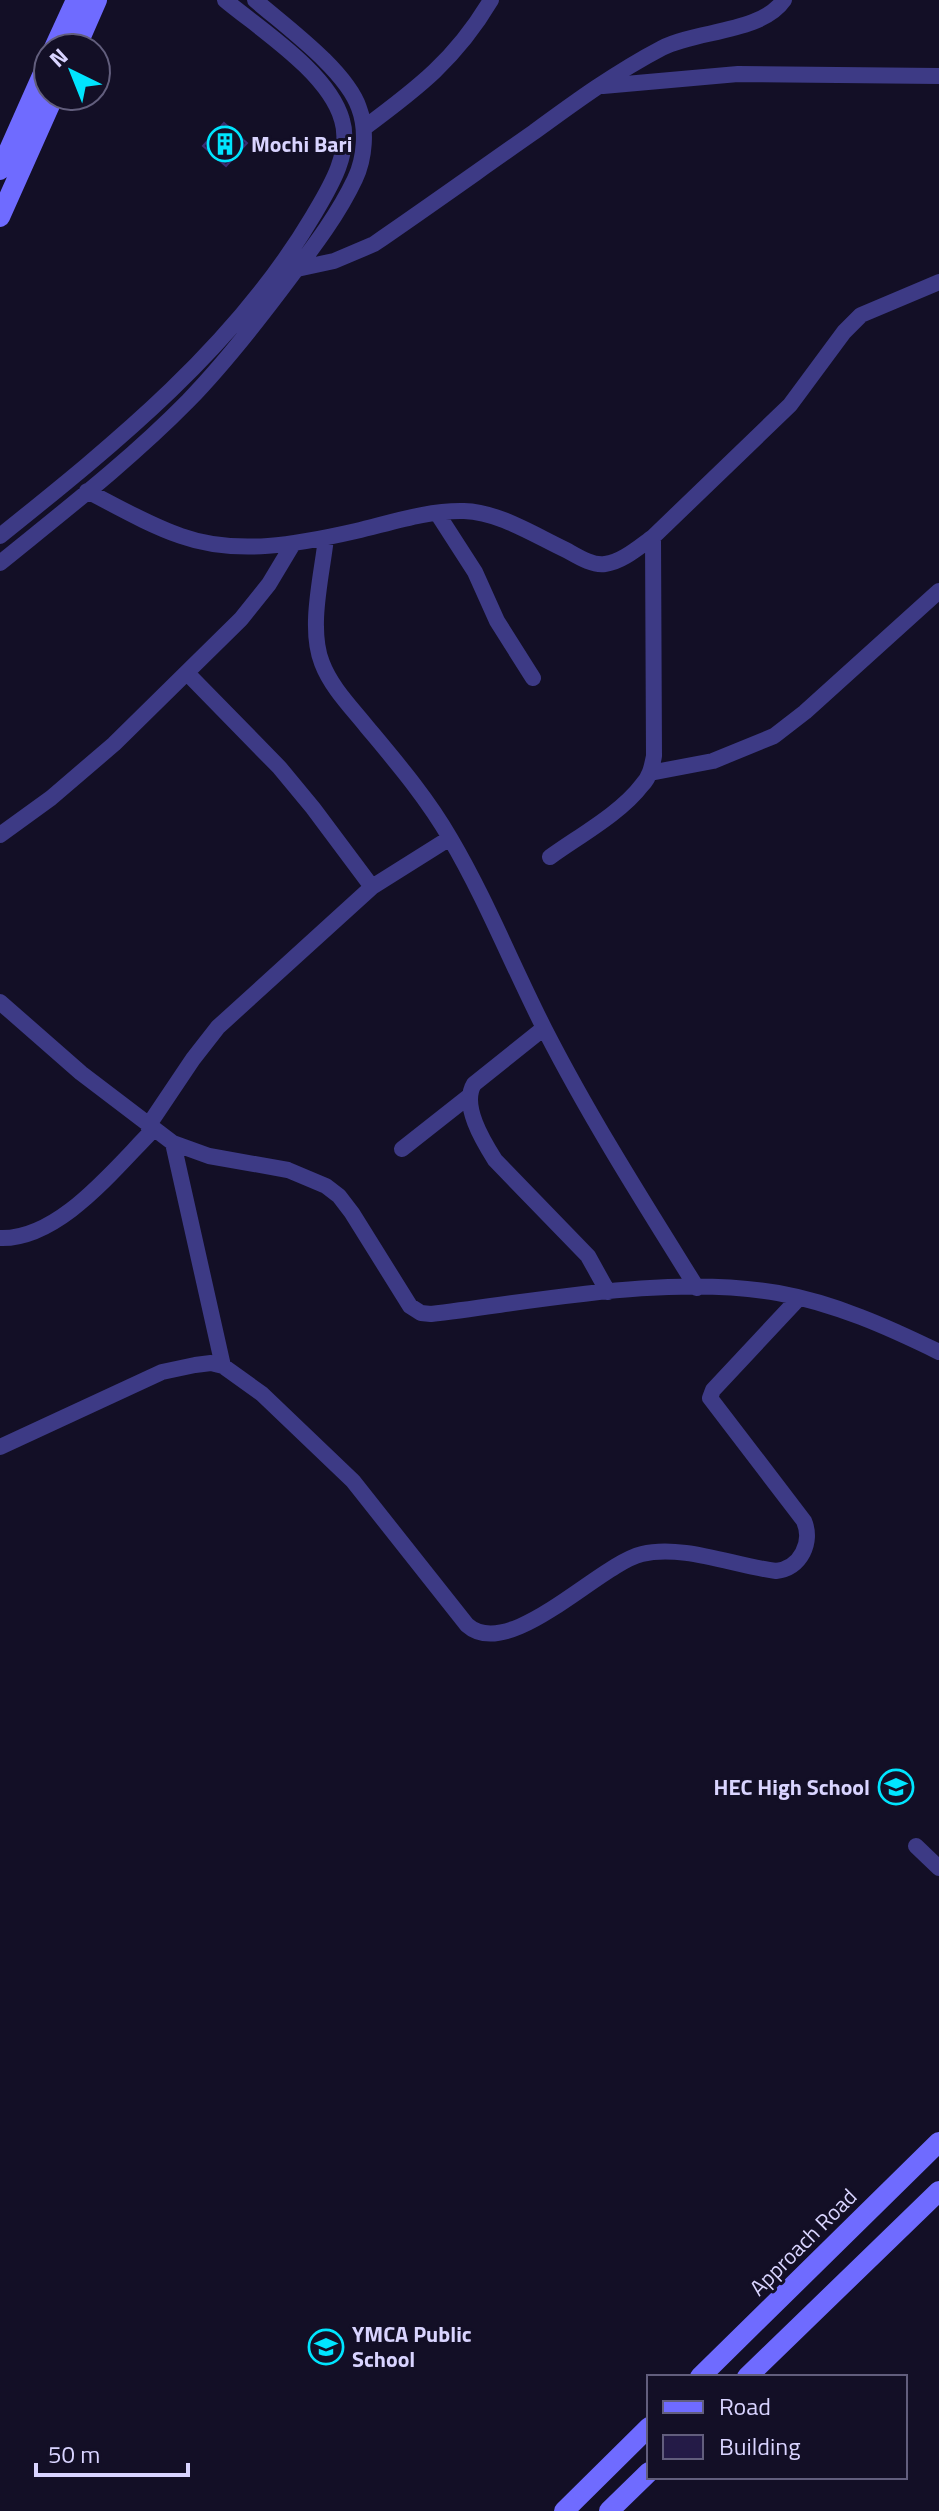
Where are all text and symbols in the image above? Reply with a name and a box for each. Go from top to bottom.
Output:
north arrow [32,32,112,112]
text: N [41,40,76,75]
building icon: Mochi Bari [206,125,244,163]
place label: Mochi Bari [251,127,352,161]
school or university icon: HEC High School [877,1768,915,1806]
place label: HEC High School [714,1770,870,1804]
street label: Approach Road [741,2180,865,2304]
place label: YMCA Public School [352,2317,472,2376]
school or university icon: YMCA Public School [307,2328,345,2366]
legend [647,2375,907,2479]
text: Road [719,2388,771,2424]
scale bar [36,2427,188,2477]
text: Building [719,2428,801,2464]
text: 50 m [48,2436,100,2472]

